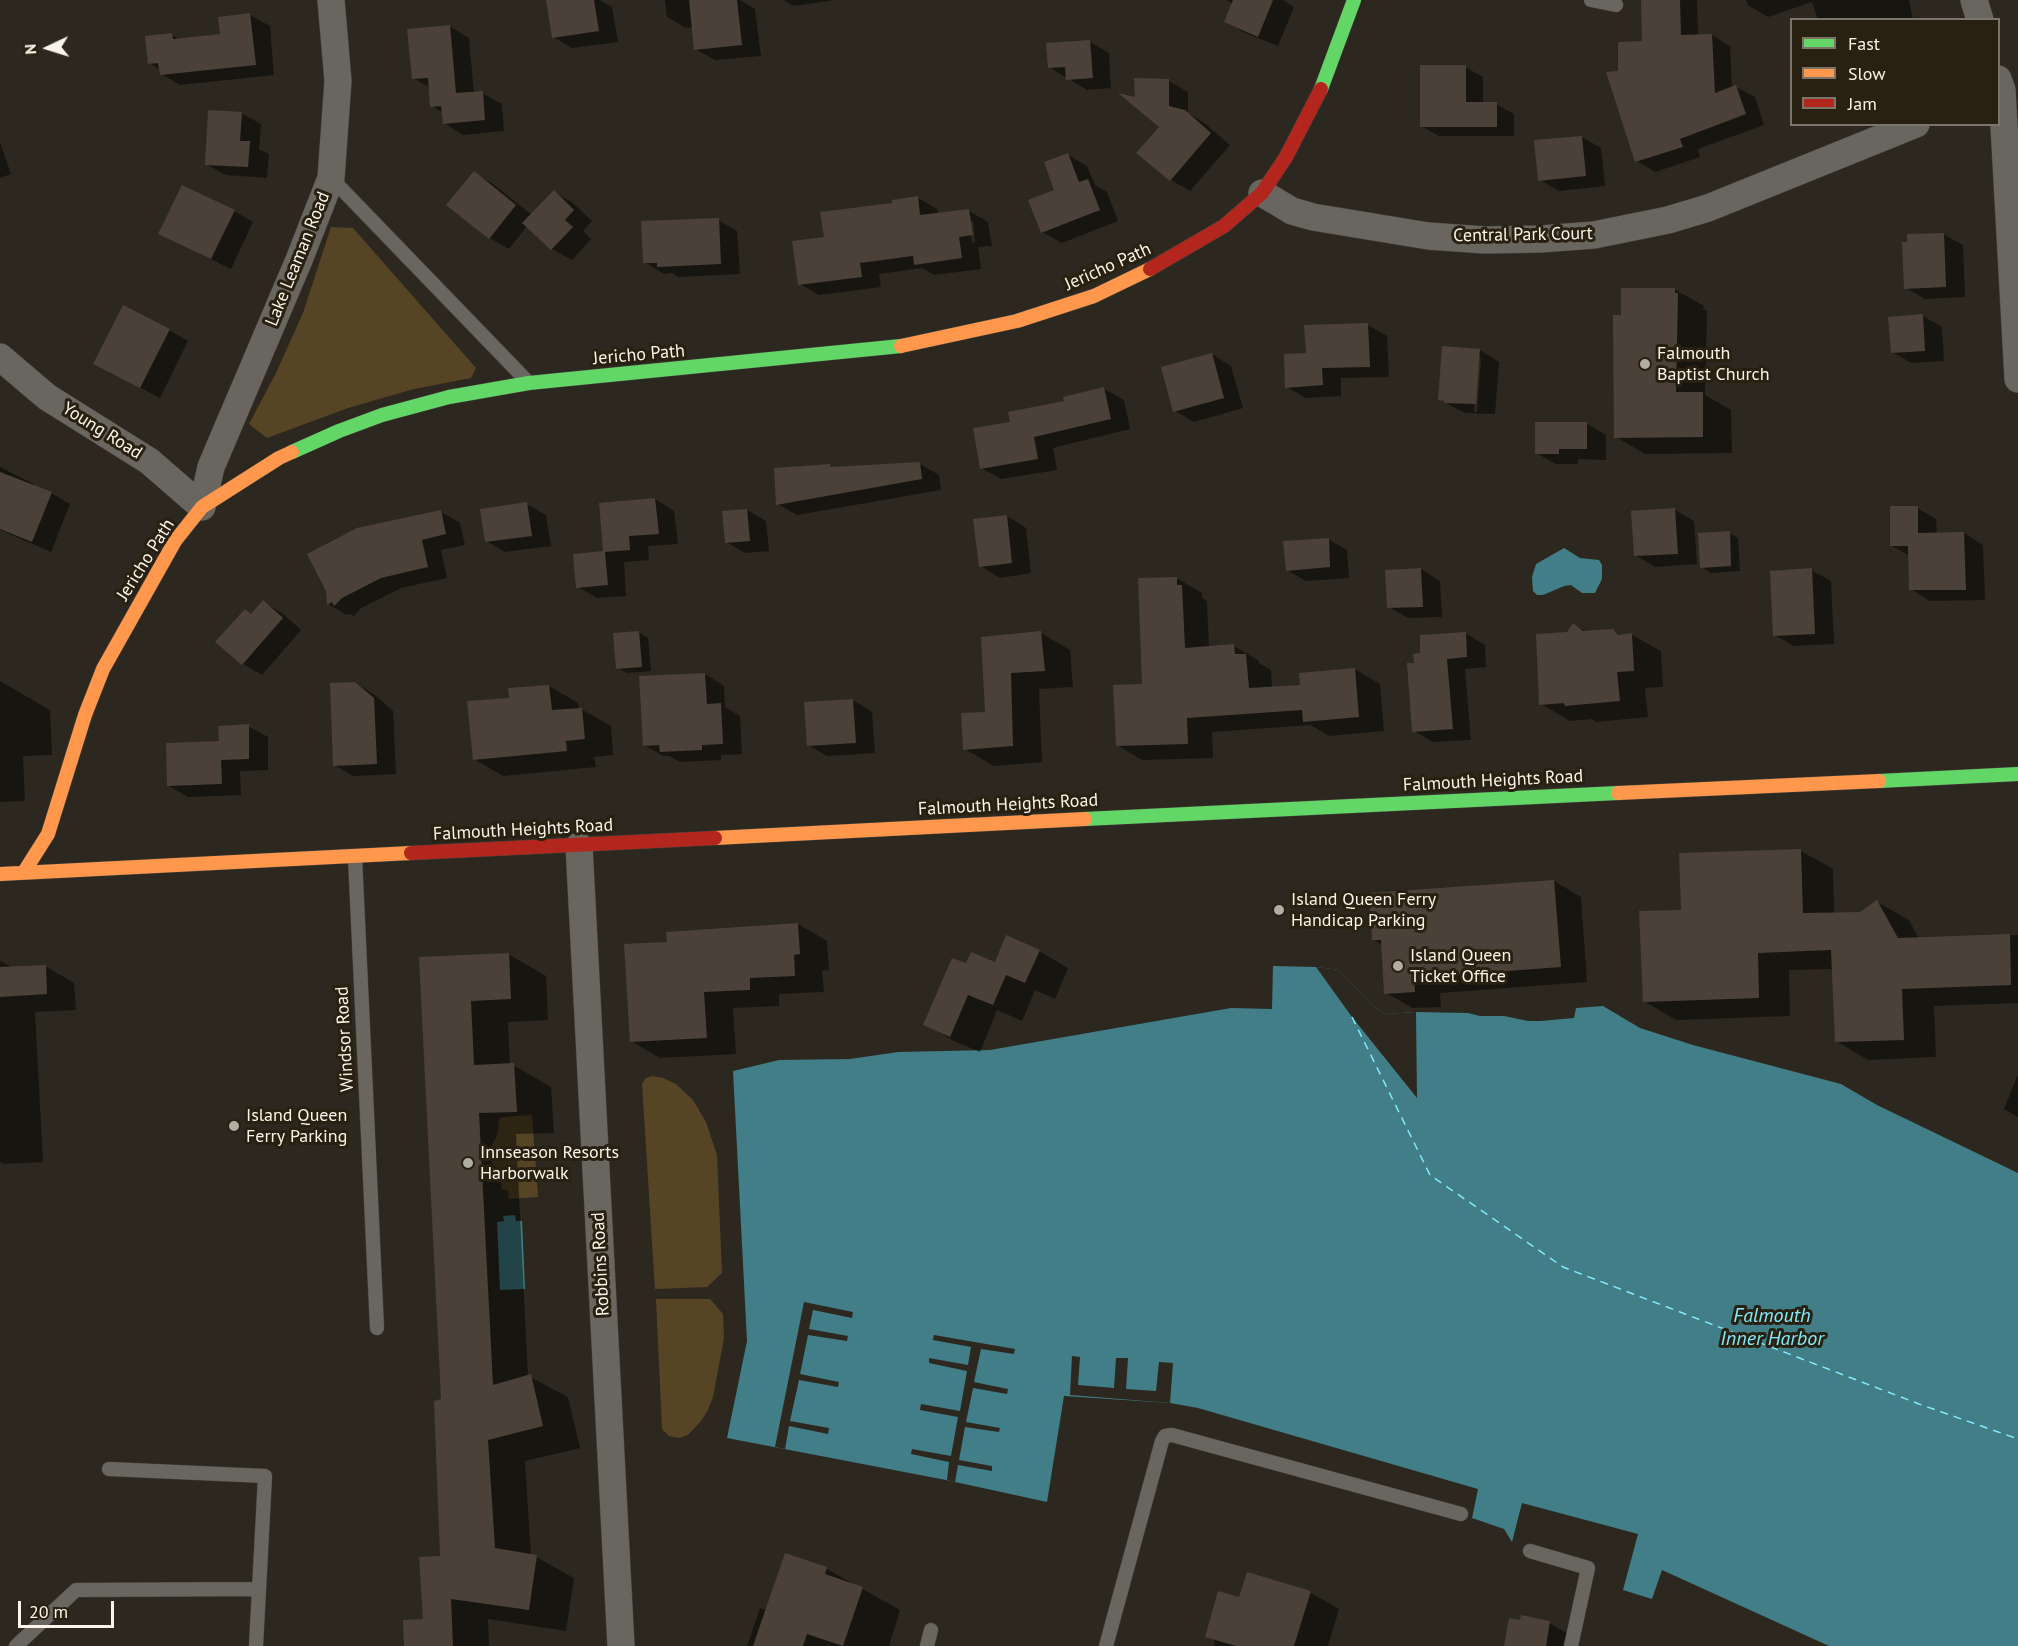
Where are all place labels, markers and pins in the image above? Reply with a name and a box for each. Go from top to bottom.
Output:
place label: Falmouth Baptist Church [1657,343,1769,386]
marker: Falmouth Baptist Church [1638,357,1652,371]
place label: Island Queen Ferry Handicap Parking [1291,889,1436,932]
marker: Island Queen Ferry Handicap Parking [1272,903,1286,917]
place label: Island Queen Ticket Office [1410,945,1511,988]
marker: Island Queen Ticket Office [1391,959,1405,973]
place label: Island Queen Ferry Parking [246,1105,347,1148]
marker: Island Queen Ferry Parking [227,1119,241,1133]
place label: Innseason Resorts Harborwalk [480,1142,619,1184]
marker: Innseason Resorts Harborwalk [461,1156,475,1170]

